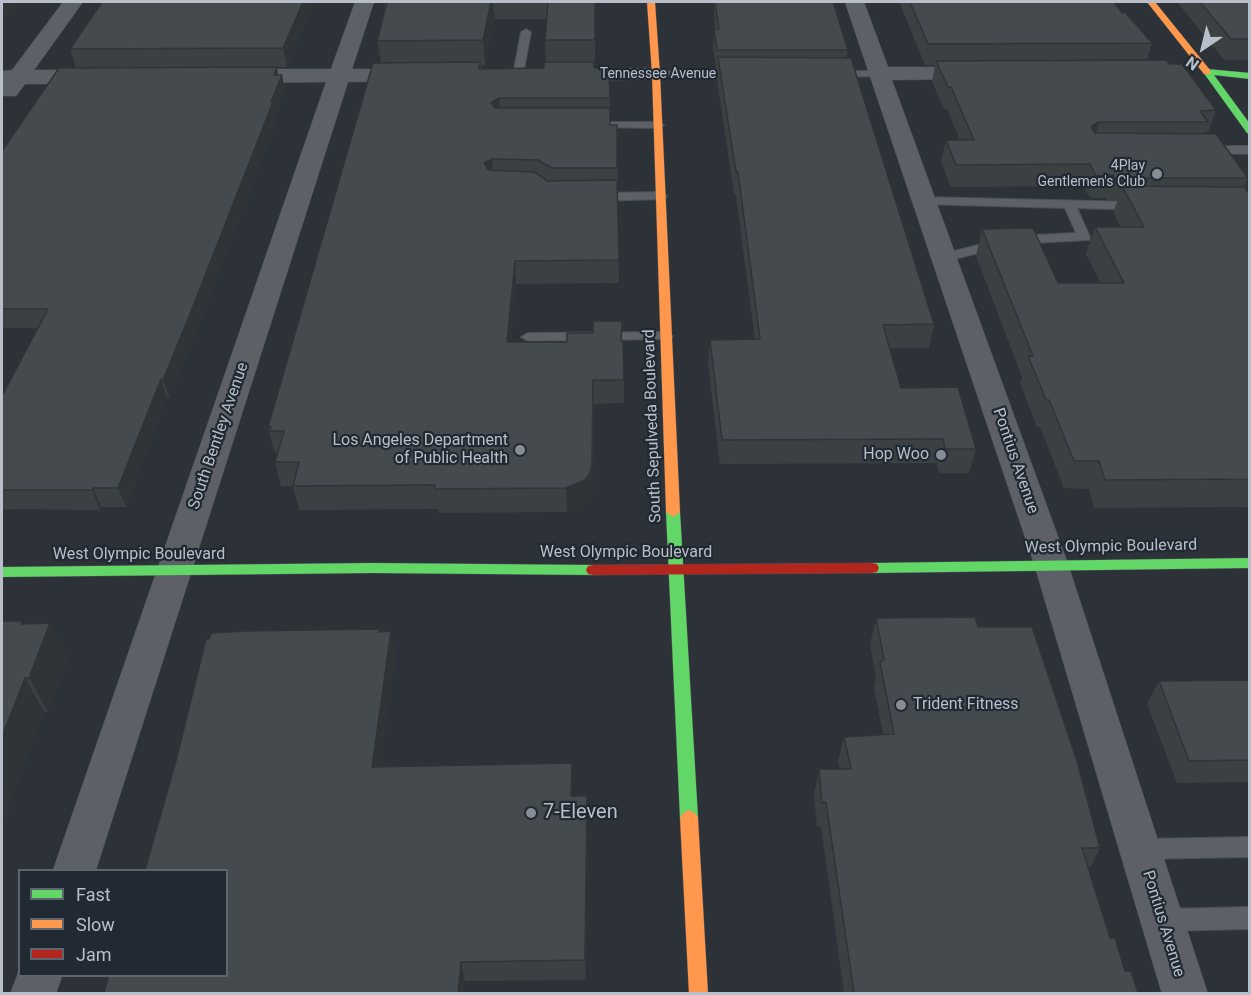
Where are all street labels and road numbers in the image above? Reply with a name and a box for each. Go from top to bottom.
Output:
street label: Tennessee Avenue [600,66,716,82]
street label: South Sepulveda Boulevard [640,329,666,523]
street label: South Bentley Avenue [185,360,253,512]
street label: Pontius Avenue [988,406,1042,516]
street label: West Olympic Boulevard [1025,536,1197,558]
street label: West Olympic Boulevard [540,543,712,563]
street label: West Olympic Boulevard [53,545,225,565]
street label: Pontius Avenue [1138,868,1188,980]

